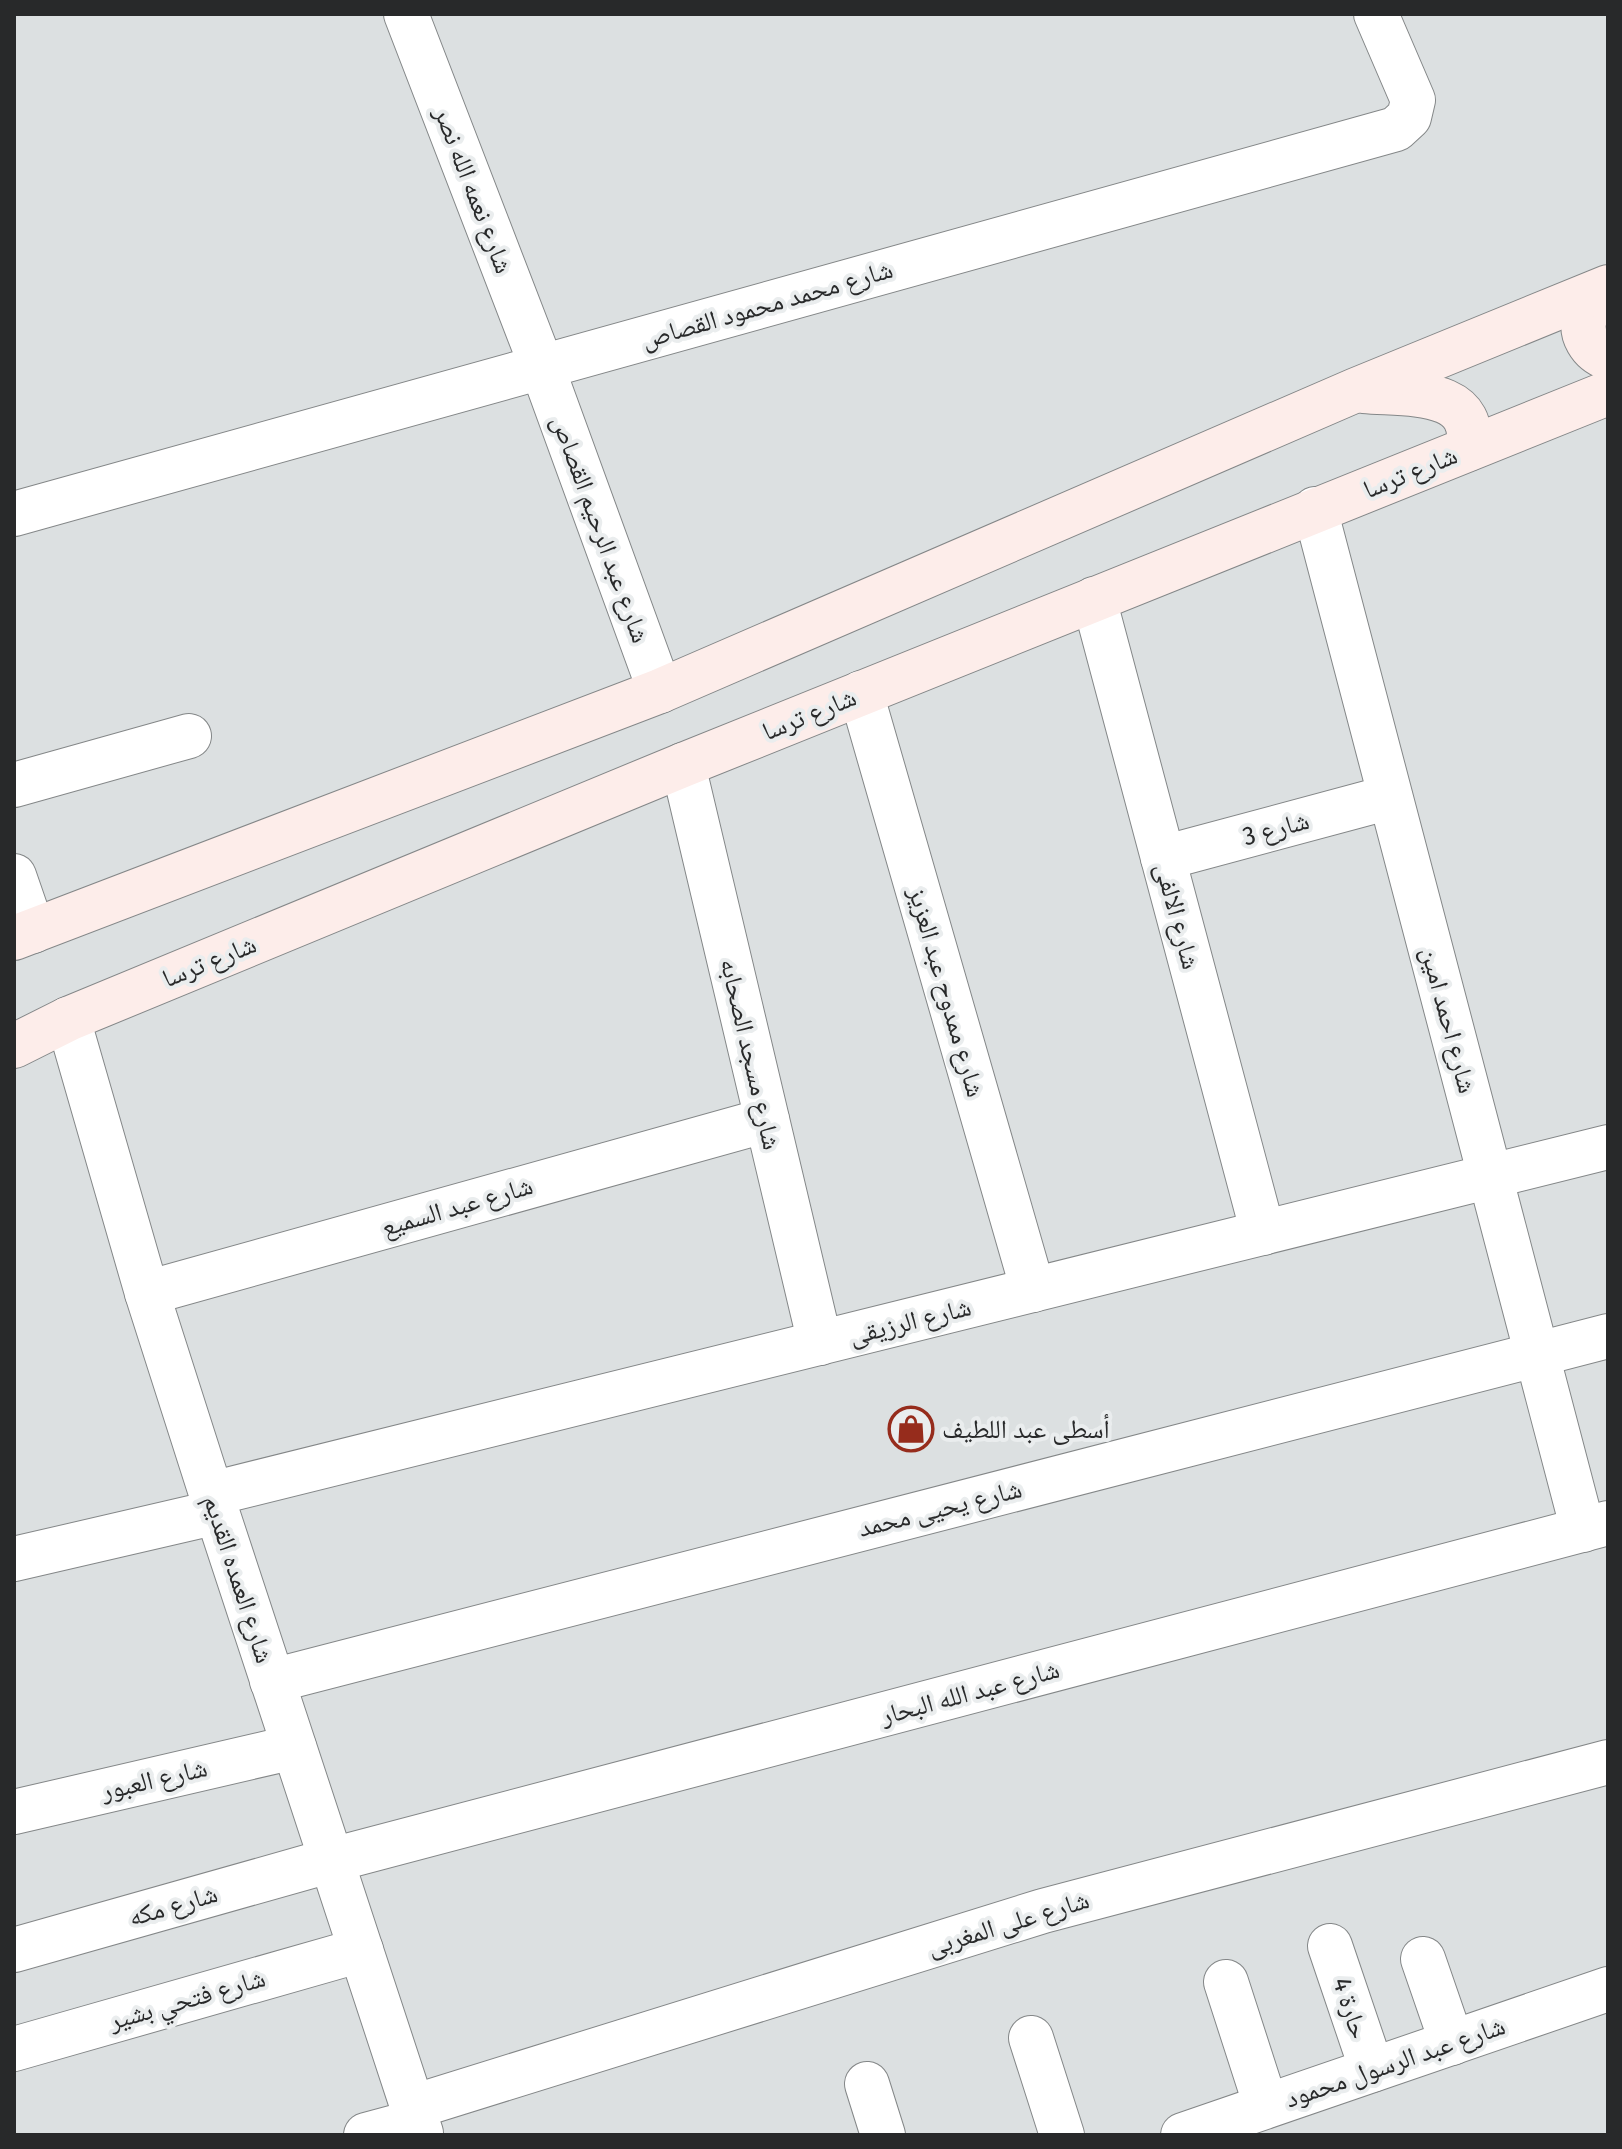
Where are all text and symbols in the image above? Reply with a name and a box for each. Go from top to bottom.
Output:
street label: شارع نعمه الله نصر [427,102,520,278]
street label: شارع محمد محمود القصاص [638,254,896,355]
street label: شارع عبد الرحيم القصاص [544,411,656,647]
street label: شارع ترسا [1359,440,1462,505]
street label: شارع ترسا [758,682,861,747]
street label: شارع 3 [1240,805,1313,852]
street label: شارع الالفى [1148,860,1207,973]
street label: شارع ممدوح عبد العزيز [901,883,991,1101]
street label: شارع ترسا [158,929,261,994]
street label: شارع احمد امين [1414,944,1483,1097]
street label: شارع مسجد الصحابه [713,956,788,1153]
street label: شارع عبد السميع [378,1170,537,1244]
street label: شارع الرزيقى [846,1291,974,1352]
shop icon: أسطى عبد اللطيف [887,1405,935,1453]
place label: أسطى عبد اللطيف [942,1413,1110,1445]
street label: شارع يحيى محمد [855,1473,1025,1544]
street label: شارع العمده القديم [196,1491,280,1667]
street label: شارع عبد الله البحار [876,1654,1063,1732]
street label: شارع العبور [97,1752,210,1807]
street label: شارع مكه [125,1878,221,1933]
street label: شارع على المغربى [923,1884,1093,1963]
street label: شارع فتحي بشير [104,1962,270,2041]
street label: حارة 4 [1326,1974,1375,2043]
street label: شارع عبد الرسول محمود [1281,2010,1509,2115]

